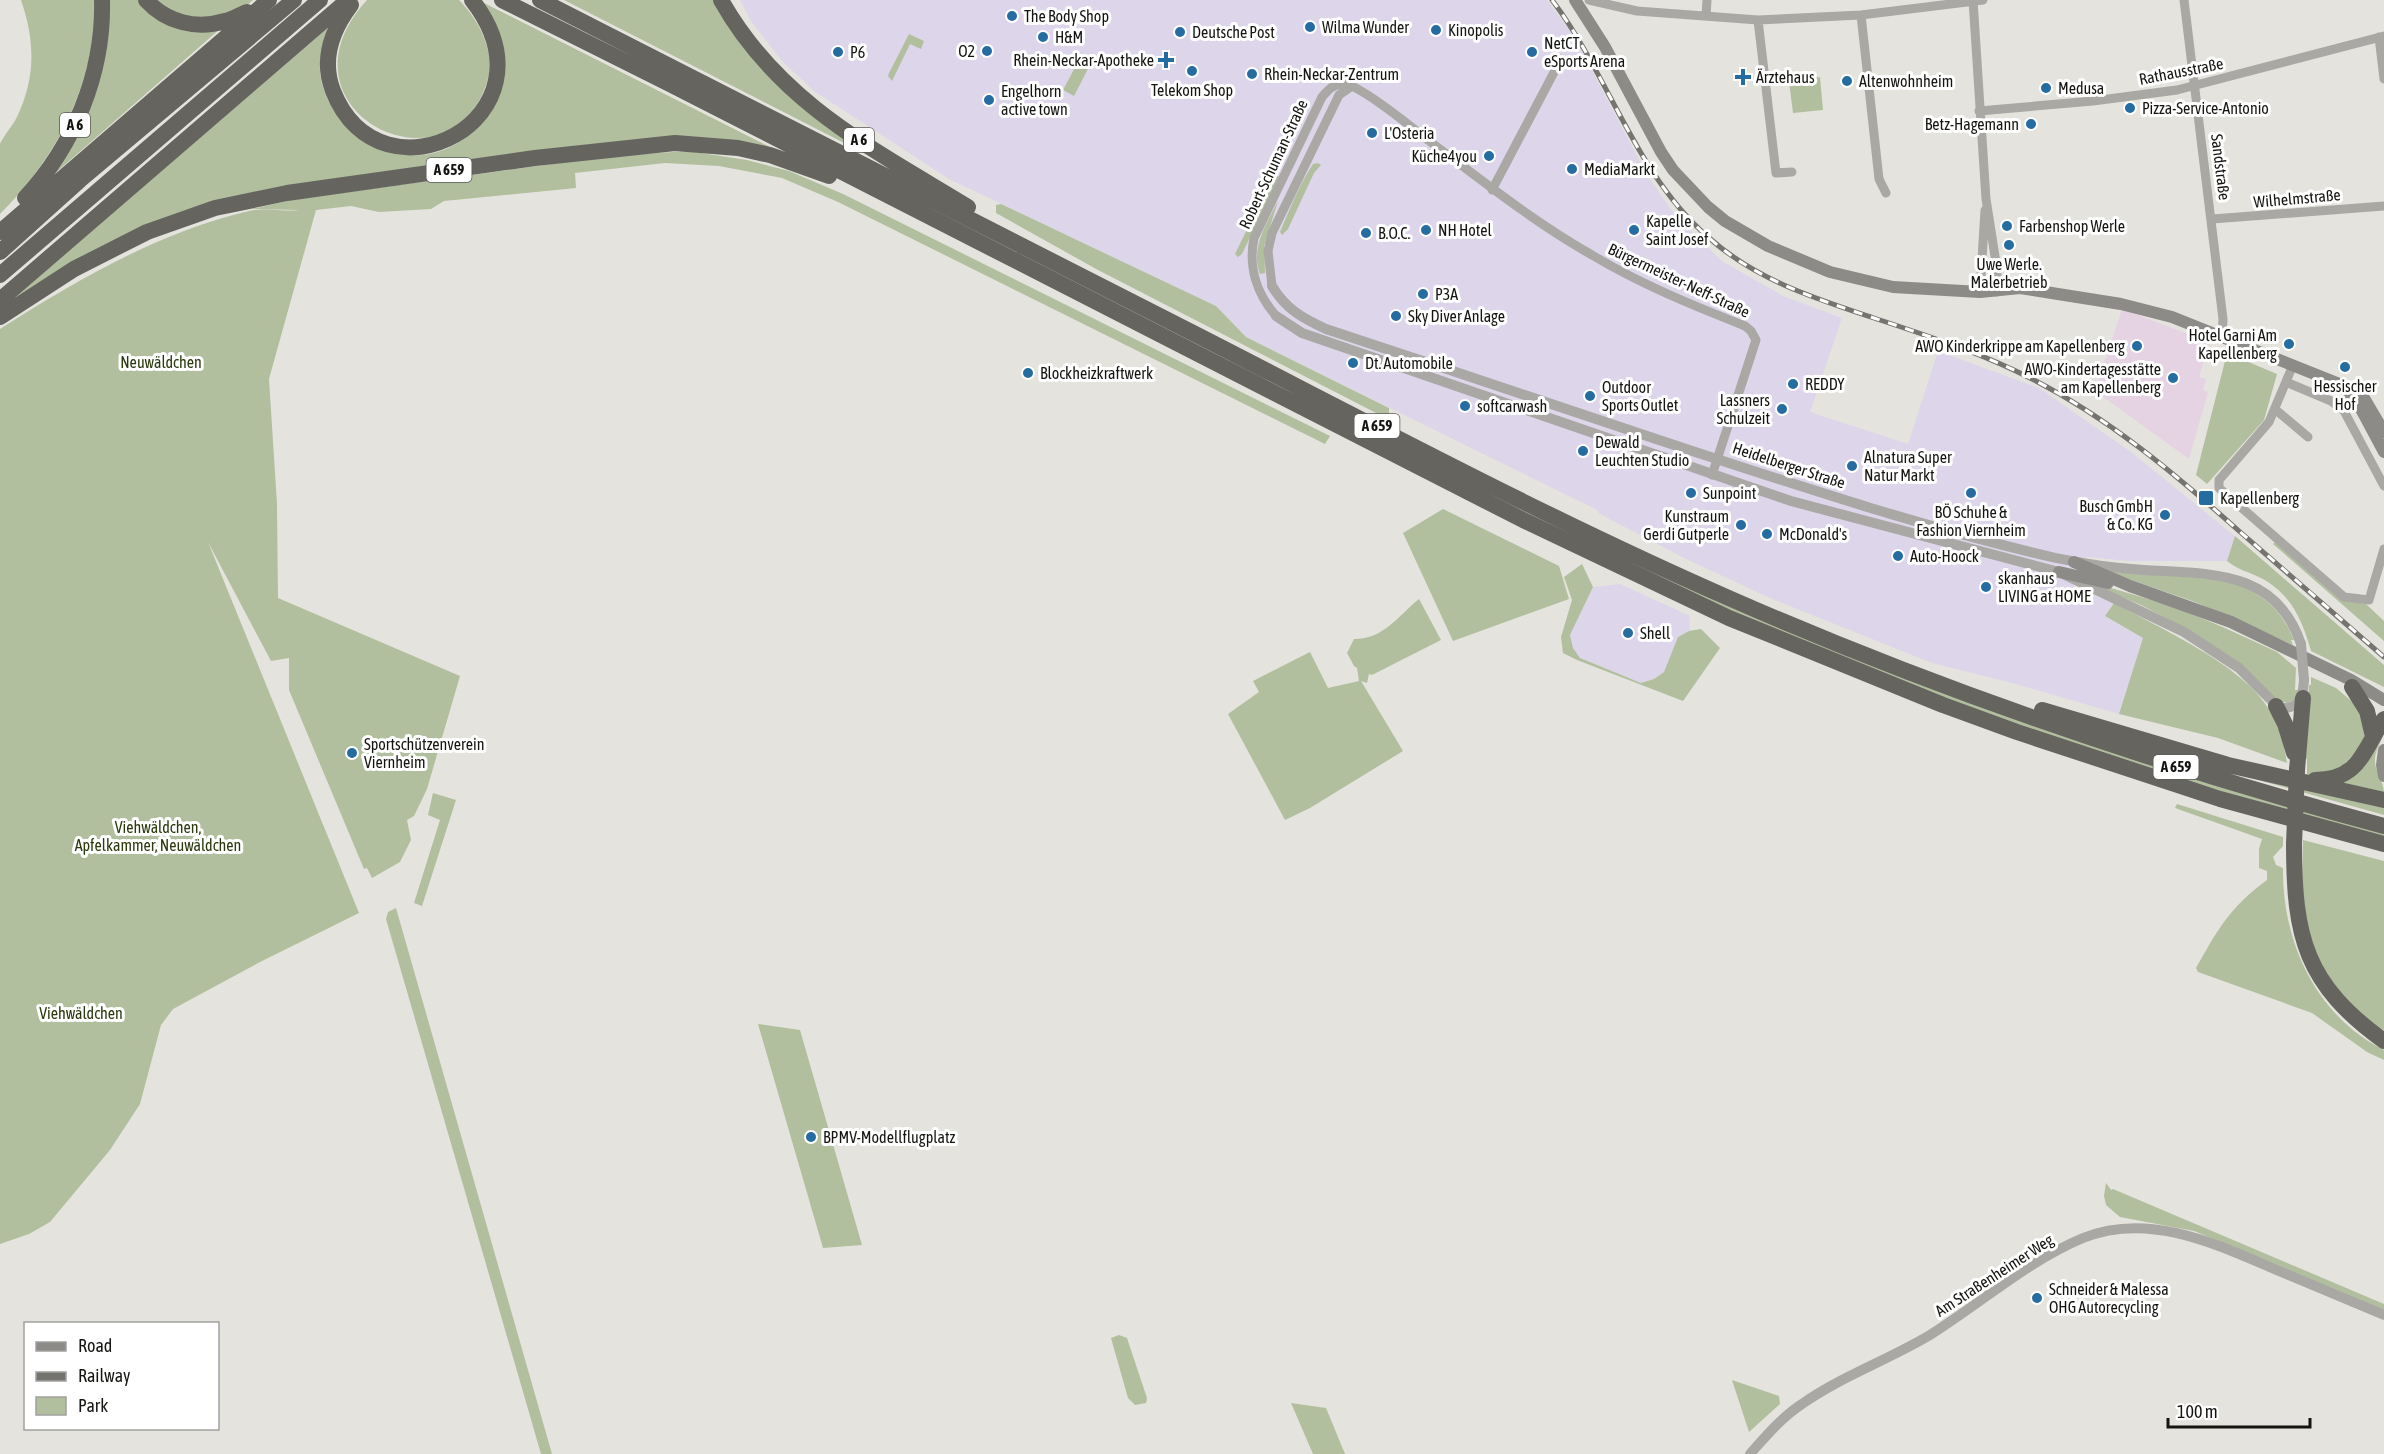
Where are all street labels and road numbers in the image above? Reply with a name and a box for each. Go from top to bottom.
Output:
street label: Rathausstraße [2137,54,2225,88]
street label: Robert-Schuman-Straße [1235,97,1311,231]
road number: A 6 [60,113,90,137]
road number: A 6 [844,128,874,152]
street label: Sandstraße [2208,133,2234,201]
road number: A 659 [426,158,472,182]
street label: Wilhelmstraße [2253,185,2341,211]
street label: Bürgermeister-Neff-Straße [1605,239,1753,322]
road number: A 659 [1354,414,1400,438]
street label: Heidelberger Straße [1730,438,1847,493]
road number: A 659 [2154,755,2198,779]
street label: Am Straßenheimer Weg [1932,1230,2057,1321]

